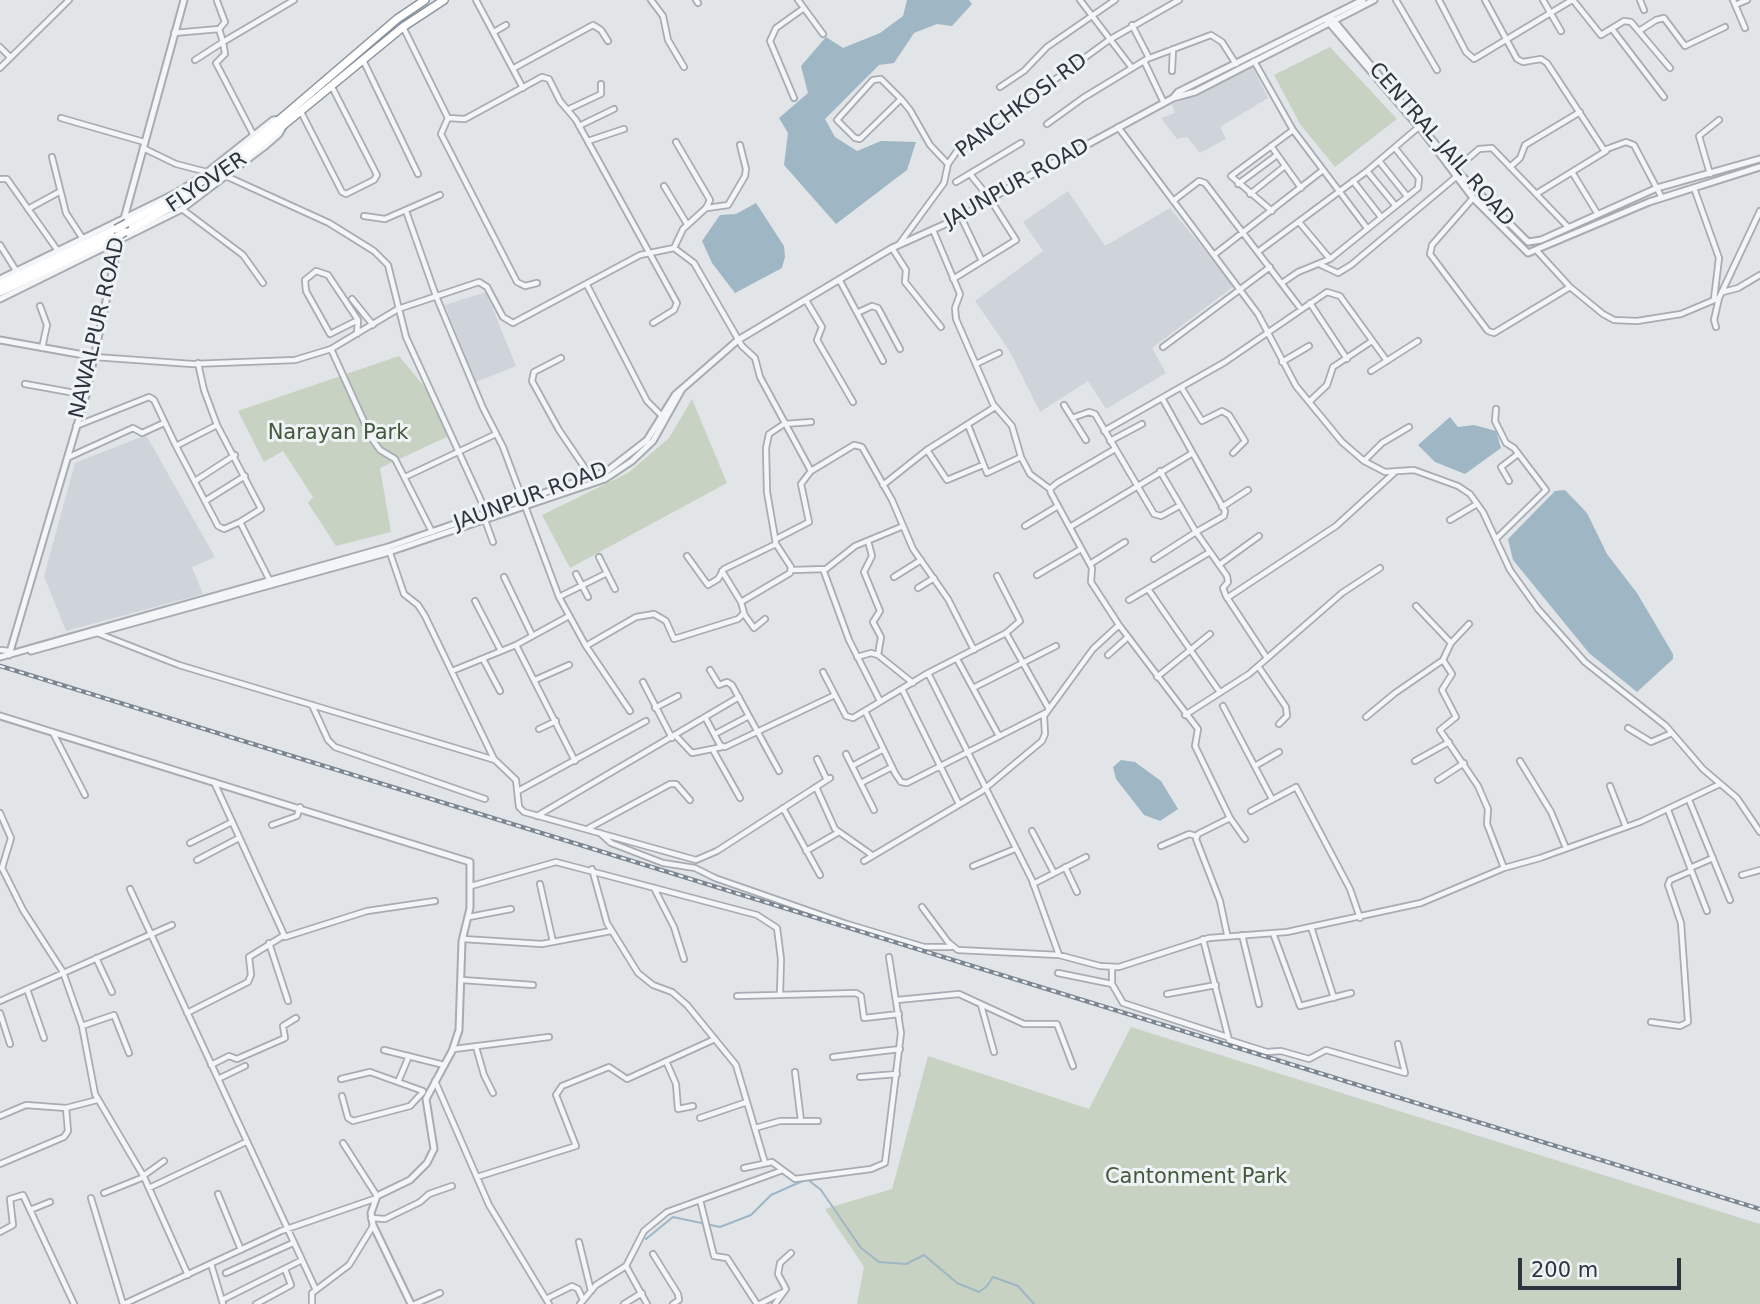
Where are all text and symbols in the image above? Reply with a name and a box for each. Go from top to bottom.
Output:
street label: PANCHKOSI RD [951,48,1093,164]
street label: CENTRAL JAIL ROAD [1363,58,1519,232]
street label: JAUNPUR ROAD [940,134,1094,234]
street label: FLYOVER [162,147,252,219]
street label: NAWALPUR ROAD [65,235,131,421]
park label: Narayan Park [268,421,408,447]
street label: JAUNPUR ROAD [451,457,611,537]
park label: Cantonment Park [1105,1165,1287,1191]
scale bar [1522,1244,1685,1288]
text: 200 m [1531,1258,1598,1282]

